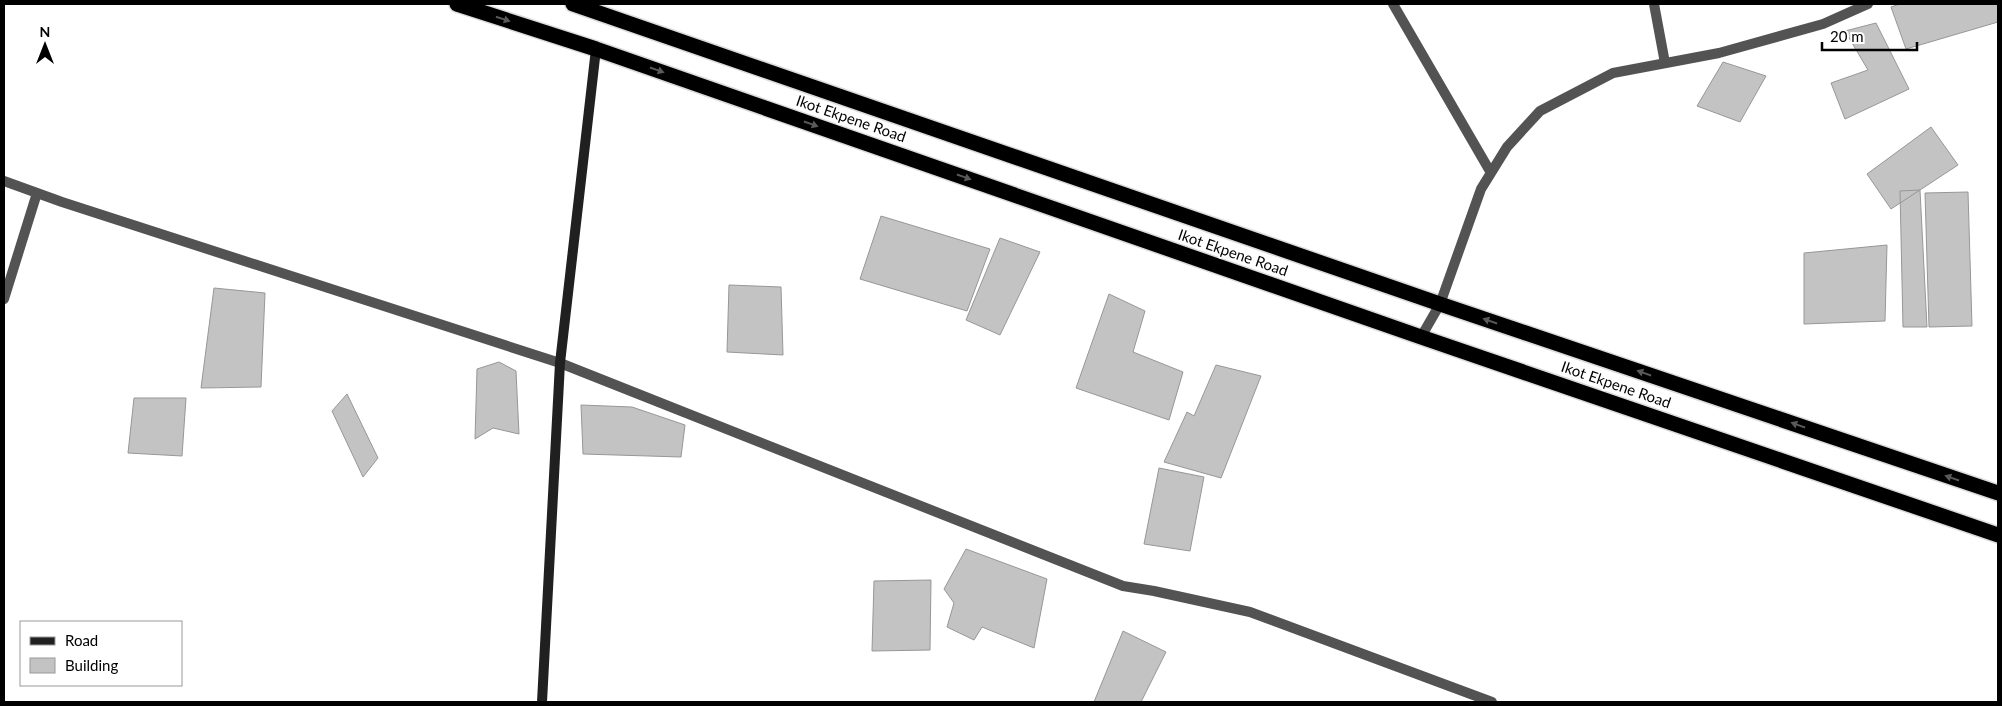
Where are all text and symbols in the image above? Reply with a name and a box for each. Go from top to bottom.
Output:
one-way arrow [496,15,511,23]
north arrow [20,20,70,70]
scale bar [1822,20,1917,52]
text: N [40,23,50,40]
text: 20 m [1830,27,1864,45]
one-way arrow [650,67,665,75]
street label: Ikot Ekpene Road [794,91,909,145]
one-way arrow [803,121,818,128]
one-way arrow [957,173,972,181]
street label: Ikot Ekpene Road [1176,225,1291,279]
one-way arrow [1483,317,1498,324]
street label: Ikot Ekpene Road [1559,357,1674,411]
one-way arrow [1637,369,1652,376]
one-way arrow [1790,421,1805,429]
one-way arrow [1944,473,1959,481]
legend [20,621,182,686]
text: Road [65,631,98,649]
text: Building [65,656,118,674]

